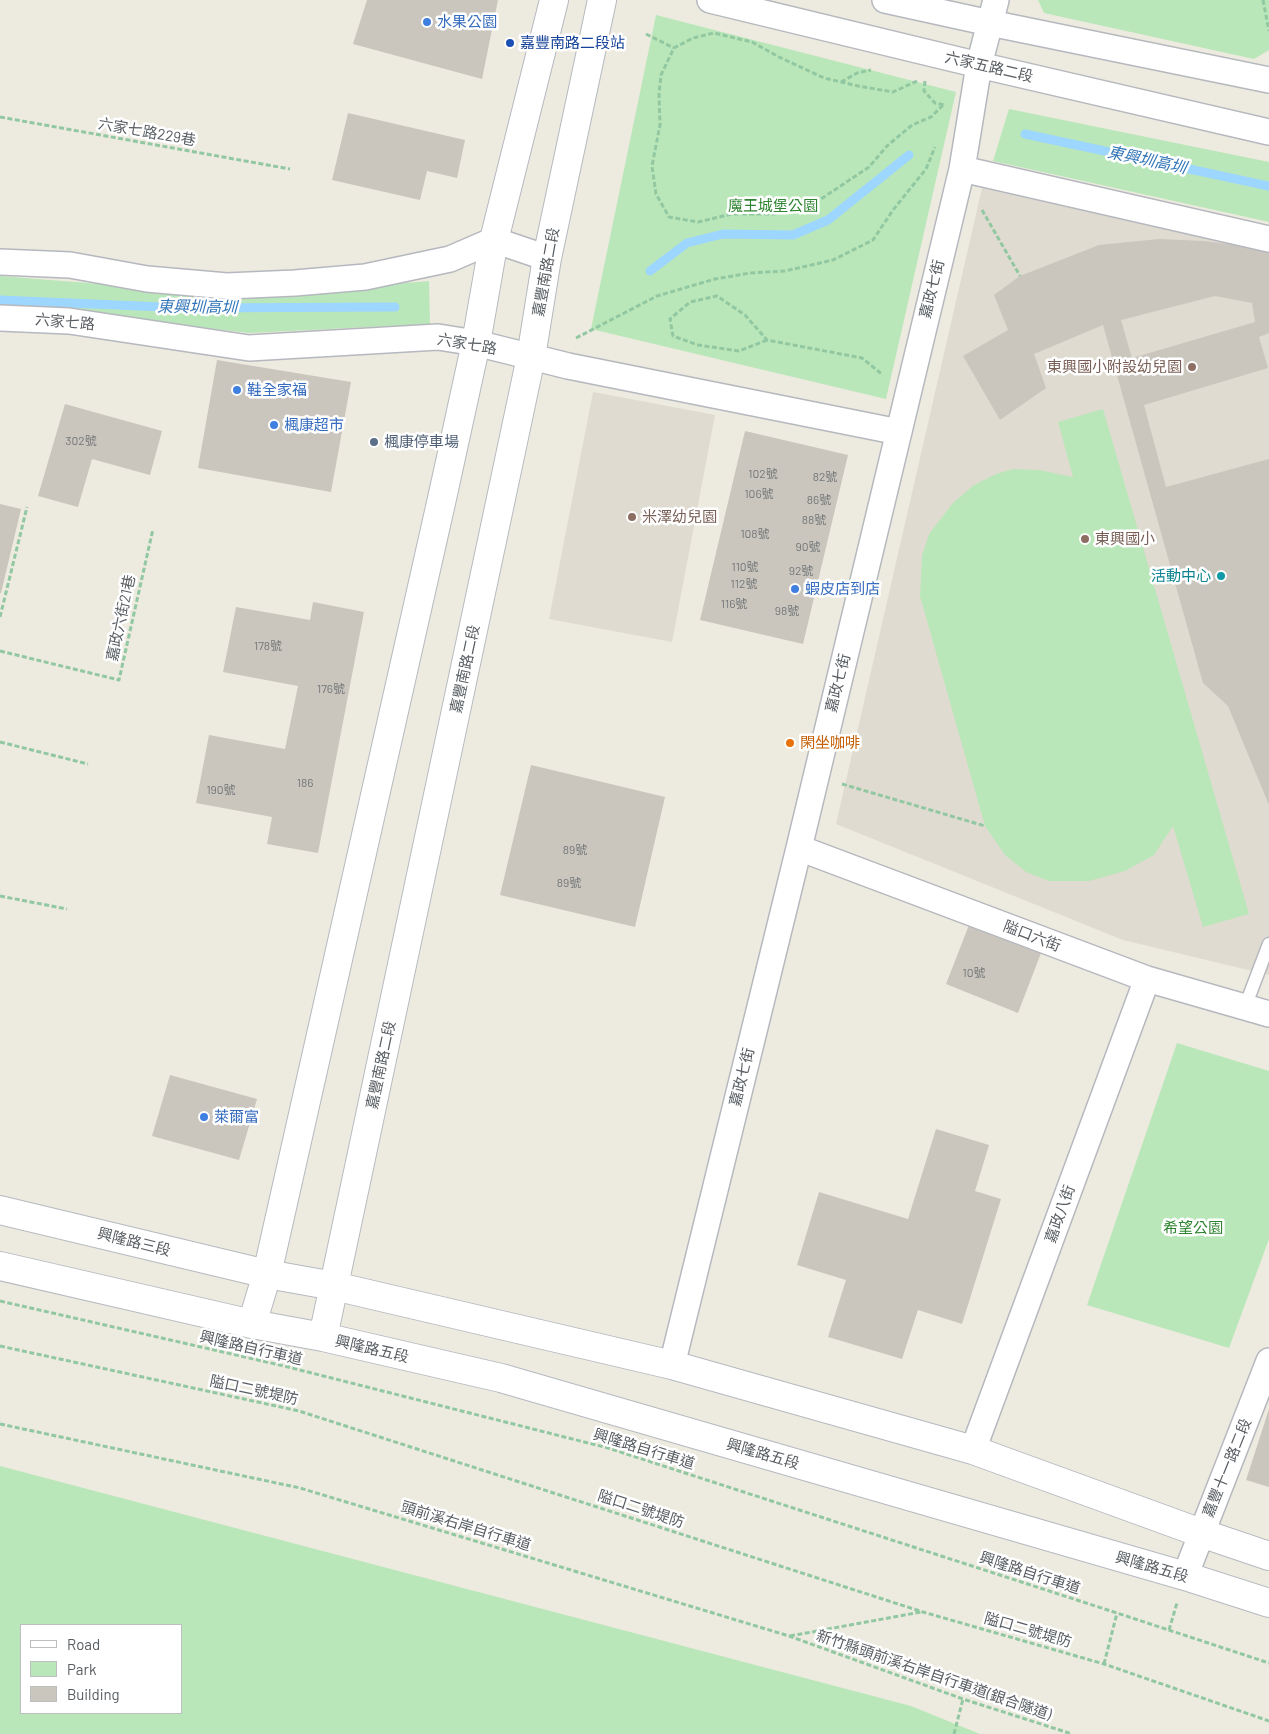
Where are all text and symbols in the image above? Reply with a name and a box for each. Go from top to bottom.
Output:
place label: 水果公園 [437,13,497,31]
marker: 水果公園 [421,16,433,28]
place label: 嘉豐南路二段站 [520,34,625,52]
marker: 嘉豐南路二段站 [504,37,516,49]
street label: 六家五路二段 [943,48,1035,86]
street label: 六家七路229巷 [97,115,197,149]
water label: 東興圳高圳 [1106,142,1188,178]
park label: 魔王城堡公園 [728,197,818,215]
street label: 嘉豐南路二段 [529,226,563,318]
street label: 嘉政七街 [916,258,948,320]
water label: 東興圳高圳 [157,297,237,317]
street label: 六家七路 [34,310,96,334]
street label: 六家七路 [436,330,498,358]
place label: 東興國小附設幼兒園 [1047,358,1182,376]
marker: 東興國小附設幼兒園 [1186,361,1198,373]
place label: 鞋全家福 [247,381,307,399]
marker: 鞋全家福 [231,384,243,396]
place label: 楓康超市 [284,416,344,434]
marker: 楓康超市 [268,419,280,431]
place label: 楓康停車場 [384,433,459,451]
house number: 302號 [65,434,97,448]
marker: 楓康停車場 [368,436,380,448]
house number: 102號 [748,467,778,481]
house number: 82號 [813,470,837,484]
house number: 106號 [744,487,774,501]
house number: 86號 [807,493,831,507]
place label: 米澤幼兒園 [642,508,717,526]
marker: 米澤幼兒園 [626,511,638,523]
house number: 88號 [802,513,826,527]
house number: 108號 [740,527,770,541]
place label: 東興國小 [1095,530,1155,548]
marker: 東興國小 [1079,533,1091,545]
house number: 90號 [795,540,821,554]
house number: 110號 [731,560,759,574]
house number: 92號 [789,564,813,578]
place label: 活動中心 [1151,567,1211,585]
marker: 活動中心 [1215,570,1227,582]
street label: 嘉政六街21巷 [103,573,139,663]
house number: 112號 [731,577,757,591]
place label: 蝦皮店到店 [805,580,880,598]
marker: 蝦皮店到店 [789,583,801,595]
house number: 116號 [721,597,747,611]
house number: 98號 [775,604,799,618]
street label: 嘉豐南路二段 [447,623,483,715]
house number: 178號 [254,639,282,653]
street label: 嘉政七街 [822,652,854,714]
house number: 176號 [317,682,345,696]
place label: 閑坐咖啡 [800,734,860,752]
marker: 閑坐咖啡 [784,737,796,749]
house number: 186 [297,776,313,790]
house number: 190號 [206,783,236,797]
house number: 89號 [563,843,587,857]
house number: 89號 [557,876,581,890]
street label: 隘口六街 [1001,917,1063,955]
house number: 10號 [963,966,985,980]
street label: 嘉豐南路二段 [363,1019,399,1111]
street label: 嘉政七街 [726,1046,758,1108]
place label: 萊爾富 [214,1108,259,1126]
marker: 萊爾富 [198,1111,210,1123]
street label: 嘉政八街 [1041,1183,1079,1245]
park label: 希望公園 [1163,1219,1223,1237]
street label: 興隆路三段 [95,1224,173,1260]
street label: 興隆路自行車道 [198,1327,304,1369]
street label: 興隆路五段 [333,1332,411,1366]
street label: 隘口二號堤防 [208,1372,300,1408]
street label: 嘉豐十一路二段 [1199,1416,1255,1520]
street label: 興隆路自行車道 [591,1425,697,1473]
street label: 興隆路五段 [724,1435,802,1473]
street label: 隘口二號堤防 [595,1487,687,1531]
street label: 頭前溪右岸自行車道 [399,1498,533,1554]
street label: 興隆路自行車道 [977,1548,1083,1598]
street label: 興隆路五段 [1113,1548,1191,1586]
street label: 隘口二號堤防 [982,1609,1074,1651]
legend [20,1624,182,1714]
street label: 新竹縣頭前溪右岸自行車道(銀合隧道) [814,1626,1054,1724]
text: Road [67,1635,100,1653]
text: Park [67,1660,96,1678]
text: Building [67,1685,120,1703]

